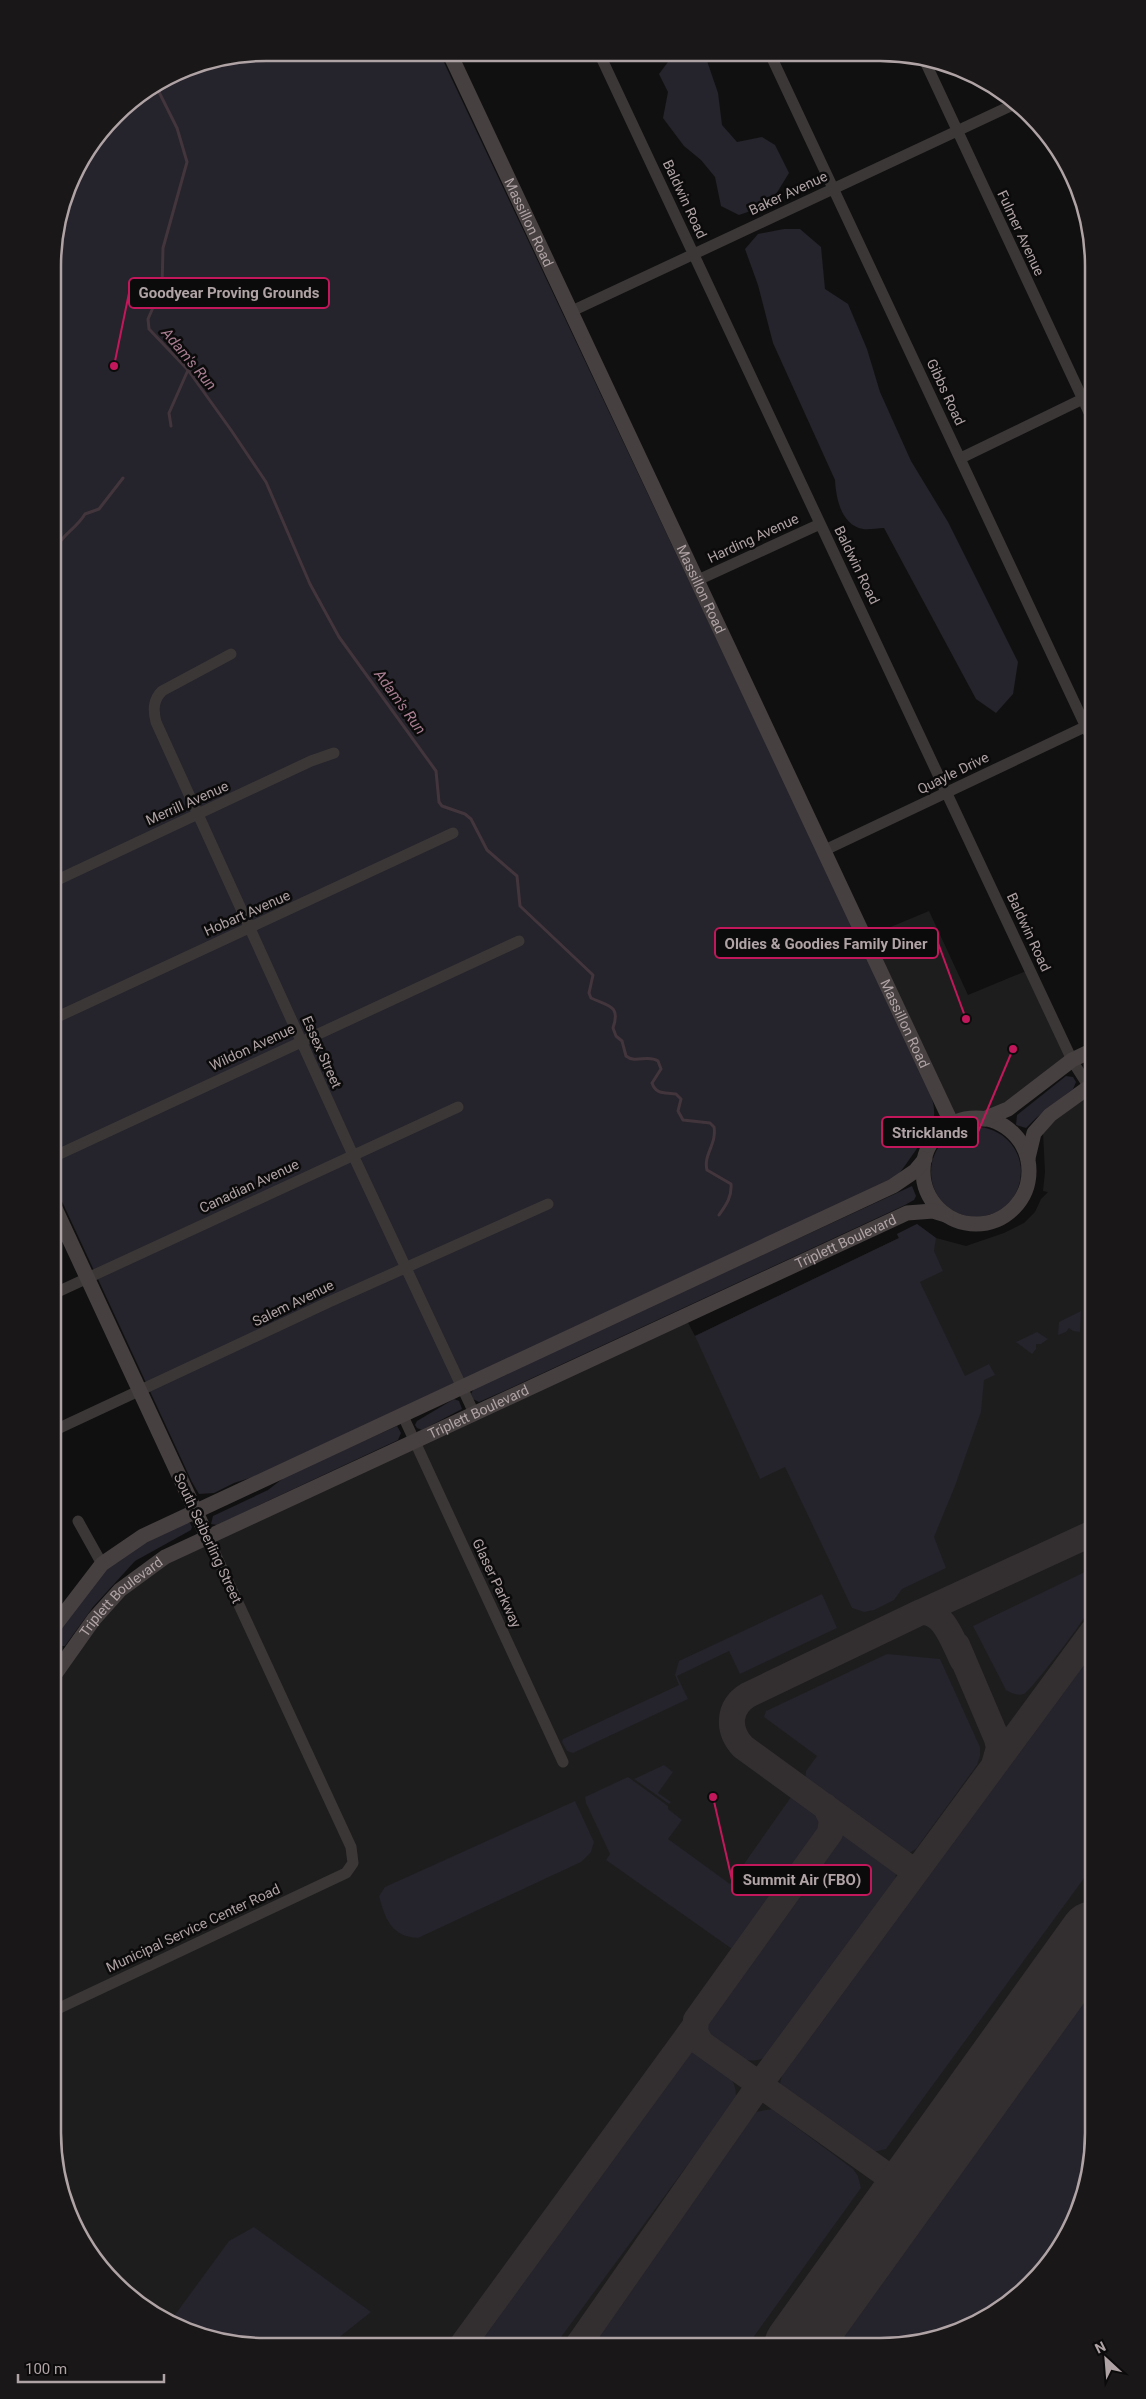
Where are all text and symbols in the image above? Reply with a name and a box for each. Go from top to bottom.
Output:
street label: Baldwin Road [660,157,710,241]
street label: Baker Avenue [746,168,830,218]
street label: Massillon Road [501,176,557,269]
street label: Fulmer Avenue [994,188,1048,278]
callout: Goodyear Proving Grounds [129,278,329,308]
text: Goodyear Proving Grounds [139,284,320,302]
water label: Adam's Run [157,323,220,394]
street label: Gibbs Road [924,356,968,428]
street label: Harding Avenue [705,510,801,566]
street label: Baldwin Road [831,523,883,607]
street label: Massillon Road [673,542,729,636]
water label: Adam's Run [370,665,430,738]
street label: Quayle Drive [915,749,991,797]
street label: Merrill Avenue [143,778,231,828]
street label: Hobart Avenue [202,887,292,939]
street label: Baldwin Road [1004,890,1054,974]
callout: Oldies & Goodies Family Diner [715,928,938,958]
text: Oldies & Goodies Family Diner [725,935,928,953]
street label: Massillon Road [877,977,933,1070]
street label: Essex Street [299,1013,345,1091]
street label: Wildon Avenue [207,1020,297,1074]
callout: Stricklands [882,1117,978,1147]
text: Stricklands [892,1124,968,1142]
street label: Canadian Avenue [197,1156,301,1216]
street label: Triplett Boulevard [793,1211,899,1272]
street label: Salem Avenue [250,1276,336,1330]
street label: Triplett Boulevard [425,1382,531,1442]
street label: South Seiberling Street [171,1470,245,1606]
street label: Glaser Parkway [469,1536,525,1630]
street label: Triplett Boulevard [76,1554,166,1640]
callout: Summit Air (FBO) [732,1865,871,1895]
text: Summit Air (FBO) [743,1871,861,1889]
street label: Municipal Service Center Road [104,1881,282,1975]
north arrow [1081,2334,1131,2384]
text: N [1092,2338,1108,2357]
scale bar [18,2352,164,2384]
text: 100 m [25,2360,67,2378]

